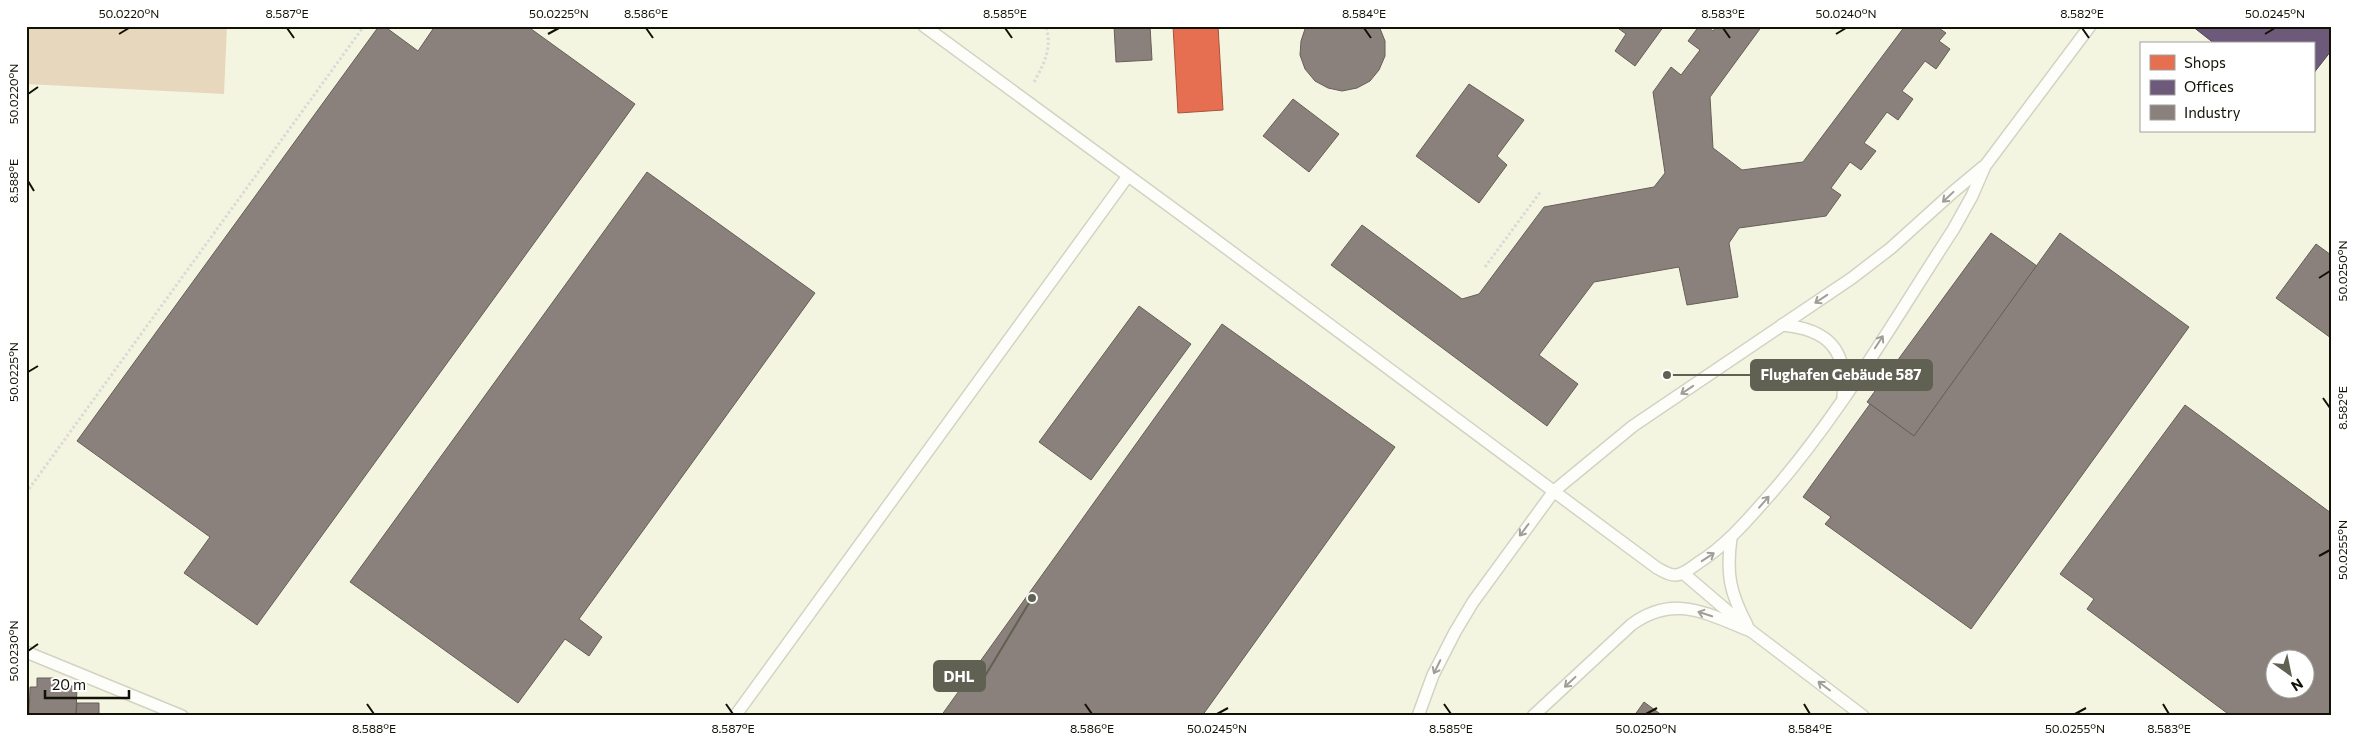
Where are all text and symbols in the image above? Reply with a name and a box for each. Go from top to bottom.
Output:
text: 50.0220°N [99,6,159,20]
text: 8.587°E [265,6,309,20]
text: 50.0225°N [529,6,589,20]
text: 8.586°E [624,6,668,20]
text: 8.585°E [983,6,1027,20]
text: 8.584°E [1342,6,1386,20]
text: 8.583°E [1701,6,1745,20]
text: 50.0240°N [1815,6,1877,20]
text: 8.582°E [2060,6,2104,20]
text: 50.0245°N [2245,6,2305,20]
legend [2140,42,2314,132]
text: Shops [2184,53,2226,71]
text: 50.0220°N [6,64,20,124]
text: Offices [2184,77,2234,95]
text: Industry [2184,103,2241,121]
text: 8.588°E [6,159,20,203]
one-way arrow [1941,191,1954,203]
text: 50.0250°N [2335,241,2349,302]
one-way arrow [1815,294,1829,304]
one-way arrow [1875,336,1885,350]
text: 50.0225°N [6,342,20,402]
callout: Flughafen Gebäude 587 [1751,360,1932,390]
text: Flughafen Gebäude 587 [1760,365,1922,383]
one-way arrow [1680,385,1694,395]
text: 8.582°E [2335,386,2349,430]
one-way arrow [1758,495,1769,508]
text: 50.0255°N [2335,520,2349,580]
one-way arrow [1519,523,1529,537]
one-way arrow [1701,552,1715,562]
one-way arrow [1698,609,1713,618]
text: 50.0230°N [6,621,20,681]
north arrow [2264,650,2314,700]
one-way arrow [1432,659,1442,674]
callout: DHL [934,661,985,691]
scale bar [45,667,129,699]
text: DHL [944,667,975,685]
text: 20 m [52,675,86,693]
text: N [2288,675,2306,695]
one-way arrow [1564,676,1576,688]
one-way arrow [1818,681,1831,692]
text: 8.588°E [352,721,396,735]
text: 8.587°E [711,721,755,735]
text: 8.586°E [1070,721,1114,735]
text: 50.0245°N [1187,721,1247,735]
text: 8.585°E [1429,721,1473,735]
text: 50.0250°N [1616,721,1677,735]
text: 8.584°E [1788,721,1832,735]
text: 50.0255°N [2045,721,2105,735]
text: 8.583°E [2147,721,2191,735]

